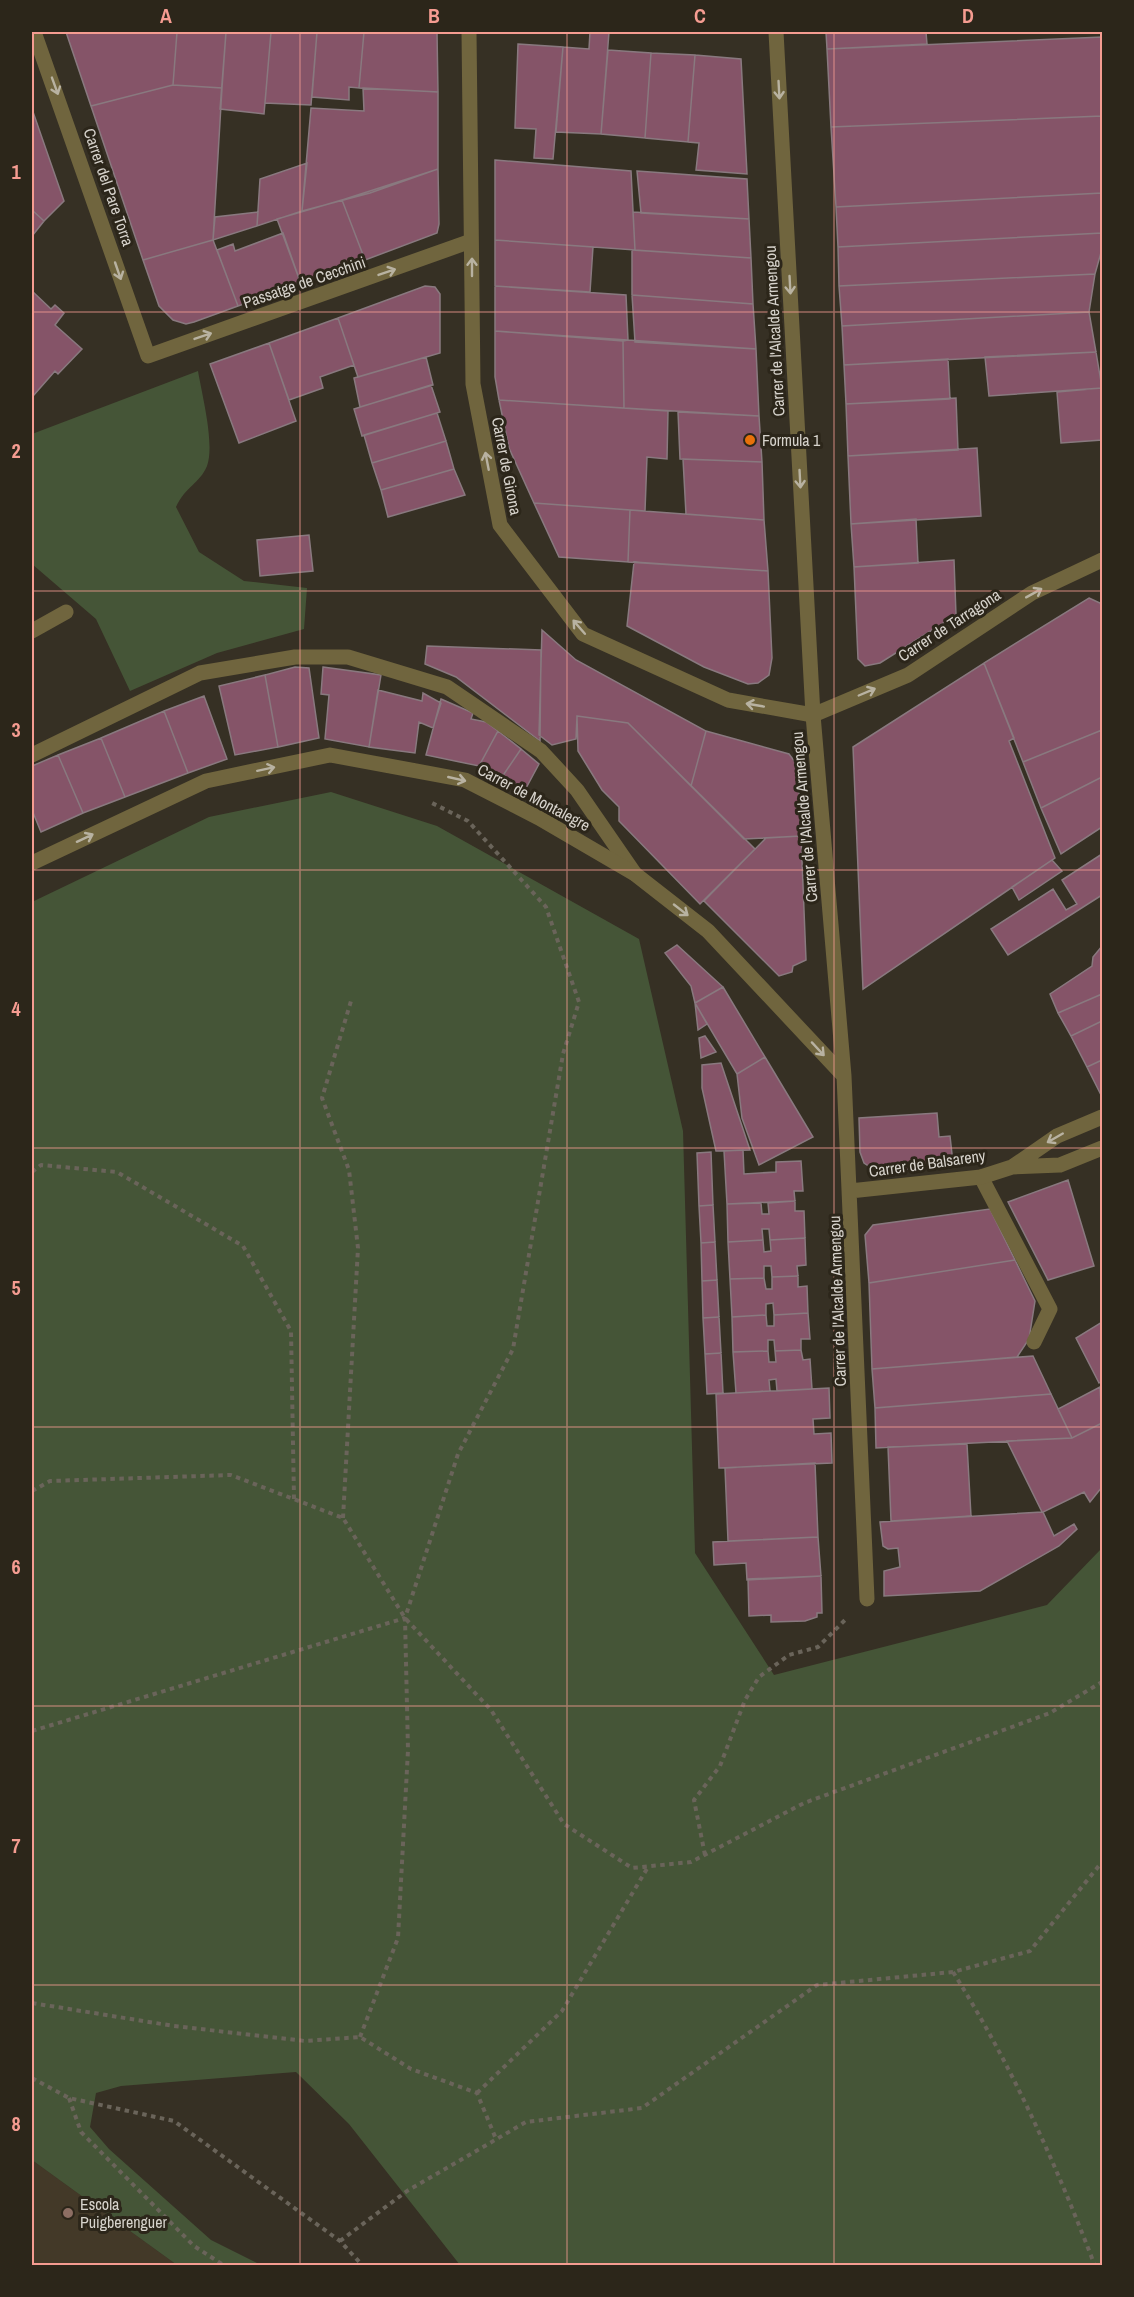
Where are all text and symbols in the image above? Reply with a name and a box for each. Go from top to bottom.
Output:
text: A [160,2,172,29]
text: B [428,2,440,29]
text: C [694,2,706,29]
text: D [962,2,974,29]
one-way arrow [50,76,61,95]
one-way arrow [774,79,785,99]
street label: Carrer del Pare Torra [79,125,140,249]
text: 1 [11,158,21,185]
street label: Carrer de l'Alcalde Armengou [759,245,789,417]
street label: Passatge de Cecchini [240,251,368,313]
one-way arrow [466,257,478,277]
one-way arrow [114,261,125,279]
one-way arrow [377,265,396,276]
one-way arrow [784,274,795,294]
one-way arrow [193,330,212,341]
street label: Carrer de Girona [487,415,527,517]
place label: Formula 1 [762,429,821,451]
marker: Formula 1 [743,433,757,447]
text: 2 [11,437,21,464]
one-way arrow [481,451,492,471]
one-way arrow [795,469,806,489]
street label: Carrer de Tarragona [893,583,1005,666]
one-way arrow [1025,587,1042,599]
one-way arrow [572,620,586,635]
one-way arrow [857,686,875,697]
one-way arrow [746,699,766,710]
text: 3 [11,716,21,743]
street label: Carrer de l'Alcalde Armengou [786,731,822,903]
street label: Carrer de Montalegre [474,758,594,836]
one-way arrow [255,763,275,774]
one-way arrow [447,773,466,785]
one-way arrow [75,832,93,843]
one-way arrow [673,904,689,917]
text: 4 [11,995,21,1022]
one-way arrow [811,1041,825,1056]
one-way arrow [1047,1132,1064,1144]
street label: Carrer de Balsareny [867,1144,987,1182]
street label: Carrer de l'Alcalde Armengou [823,1215,851,1387]
text: 5 [11,1274,21,1301]
text: 6 [11,1553,21,1580]
text: 7 [11,1832,21,1859]
text: 8 [11,2110,21,2137]
place label: Escola Puigberenguer [80,2193,167,2233]
marker: Escola Puigberenguer [61,2206,75,2220]

